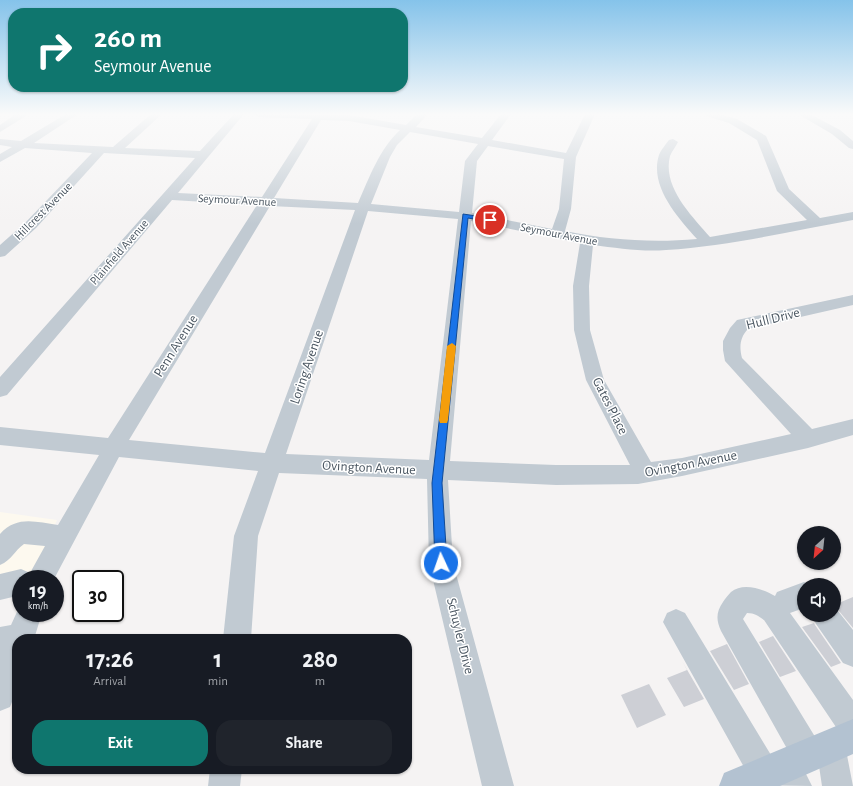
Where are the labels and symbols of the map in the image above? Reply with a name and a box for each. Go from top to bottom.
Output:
street label: Hillcrest Avenue [12,180,74,242]
street label: Seymour Avenue [197,192,276,209]
pin [473,203,507,237]
street label: Plainfield Avenue [88,217,150,287]
street label: Seymour Avenue [519,221,599,248]
street label: Hull Drive [745,306,801,332]
street label: Penn Avenue [151,312,201,380]
street label: Loring Avenue [288,328,326,406]
street label: Gates Place [590,375,630,437]
street label: Ovington Avenue [644,448,738,480]
street label: Ovington Avenue [322,459,416,477]
north arrow [797,526,841,570]
position arrow [420,542,462,584]
speed limit sign: 30 [72,570,124,622]
street label: Schuyler Drive [444,597,476,675]

